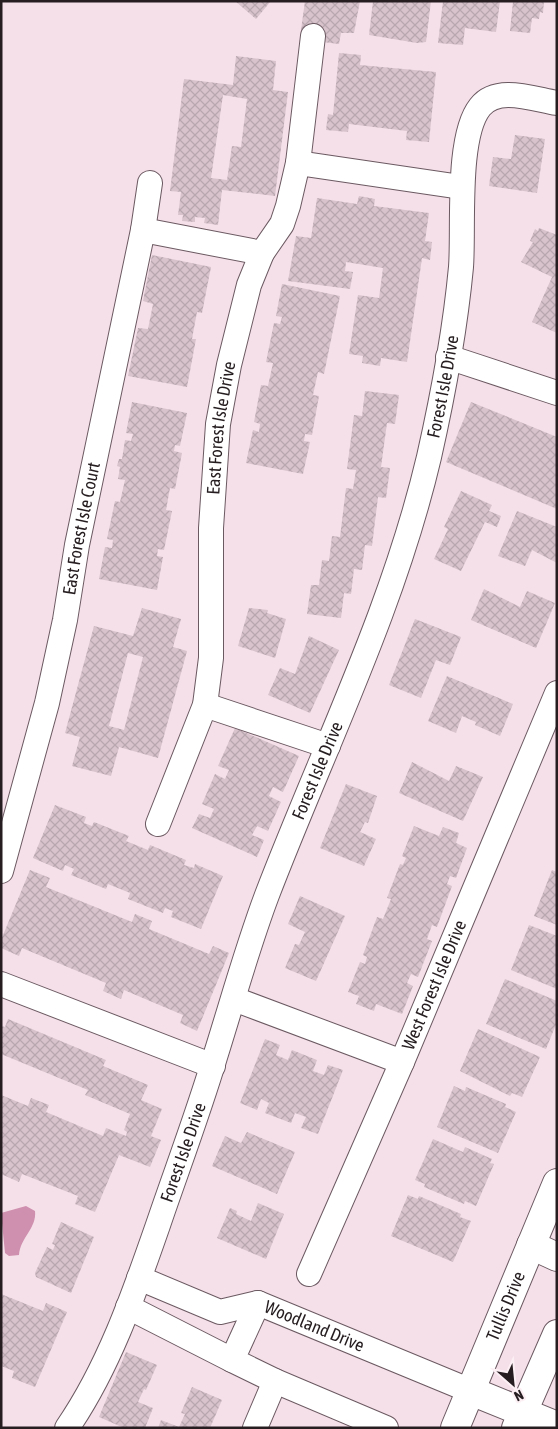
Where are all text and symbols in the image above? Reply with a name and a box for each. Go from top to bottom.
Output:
street label: Forest Isle Drive [423,334,462,440]
street label: East Forest Isle Drive [202,360,239,495]
street label: East Forest Isle Court [58,460,104,596]
street label: Forest Isle Drive [287,718,347,822]
street label: West Forest Isle Drive [397,917,470,1053]
street label: Forest Isle Drive [156,1100,210,1205]
street label: Tullis Drive [482,1268,529,1344]
street label: Woodland Drive [262,1296,367,1356]
north arrow [488,1359,538,1409]
text: N [512,1387,526,1405]

